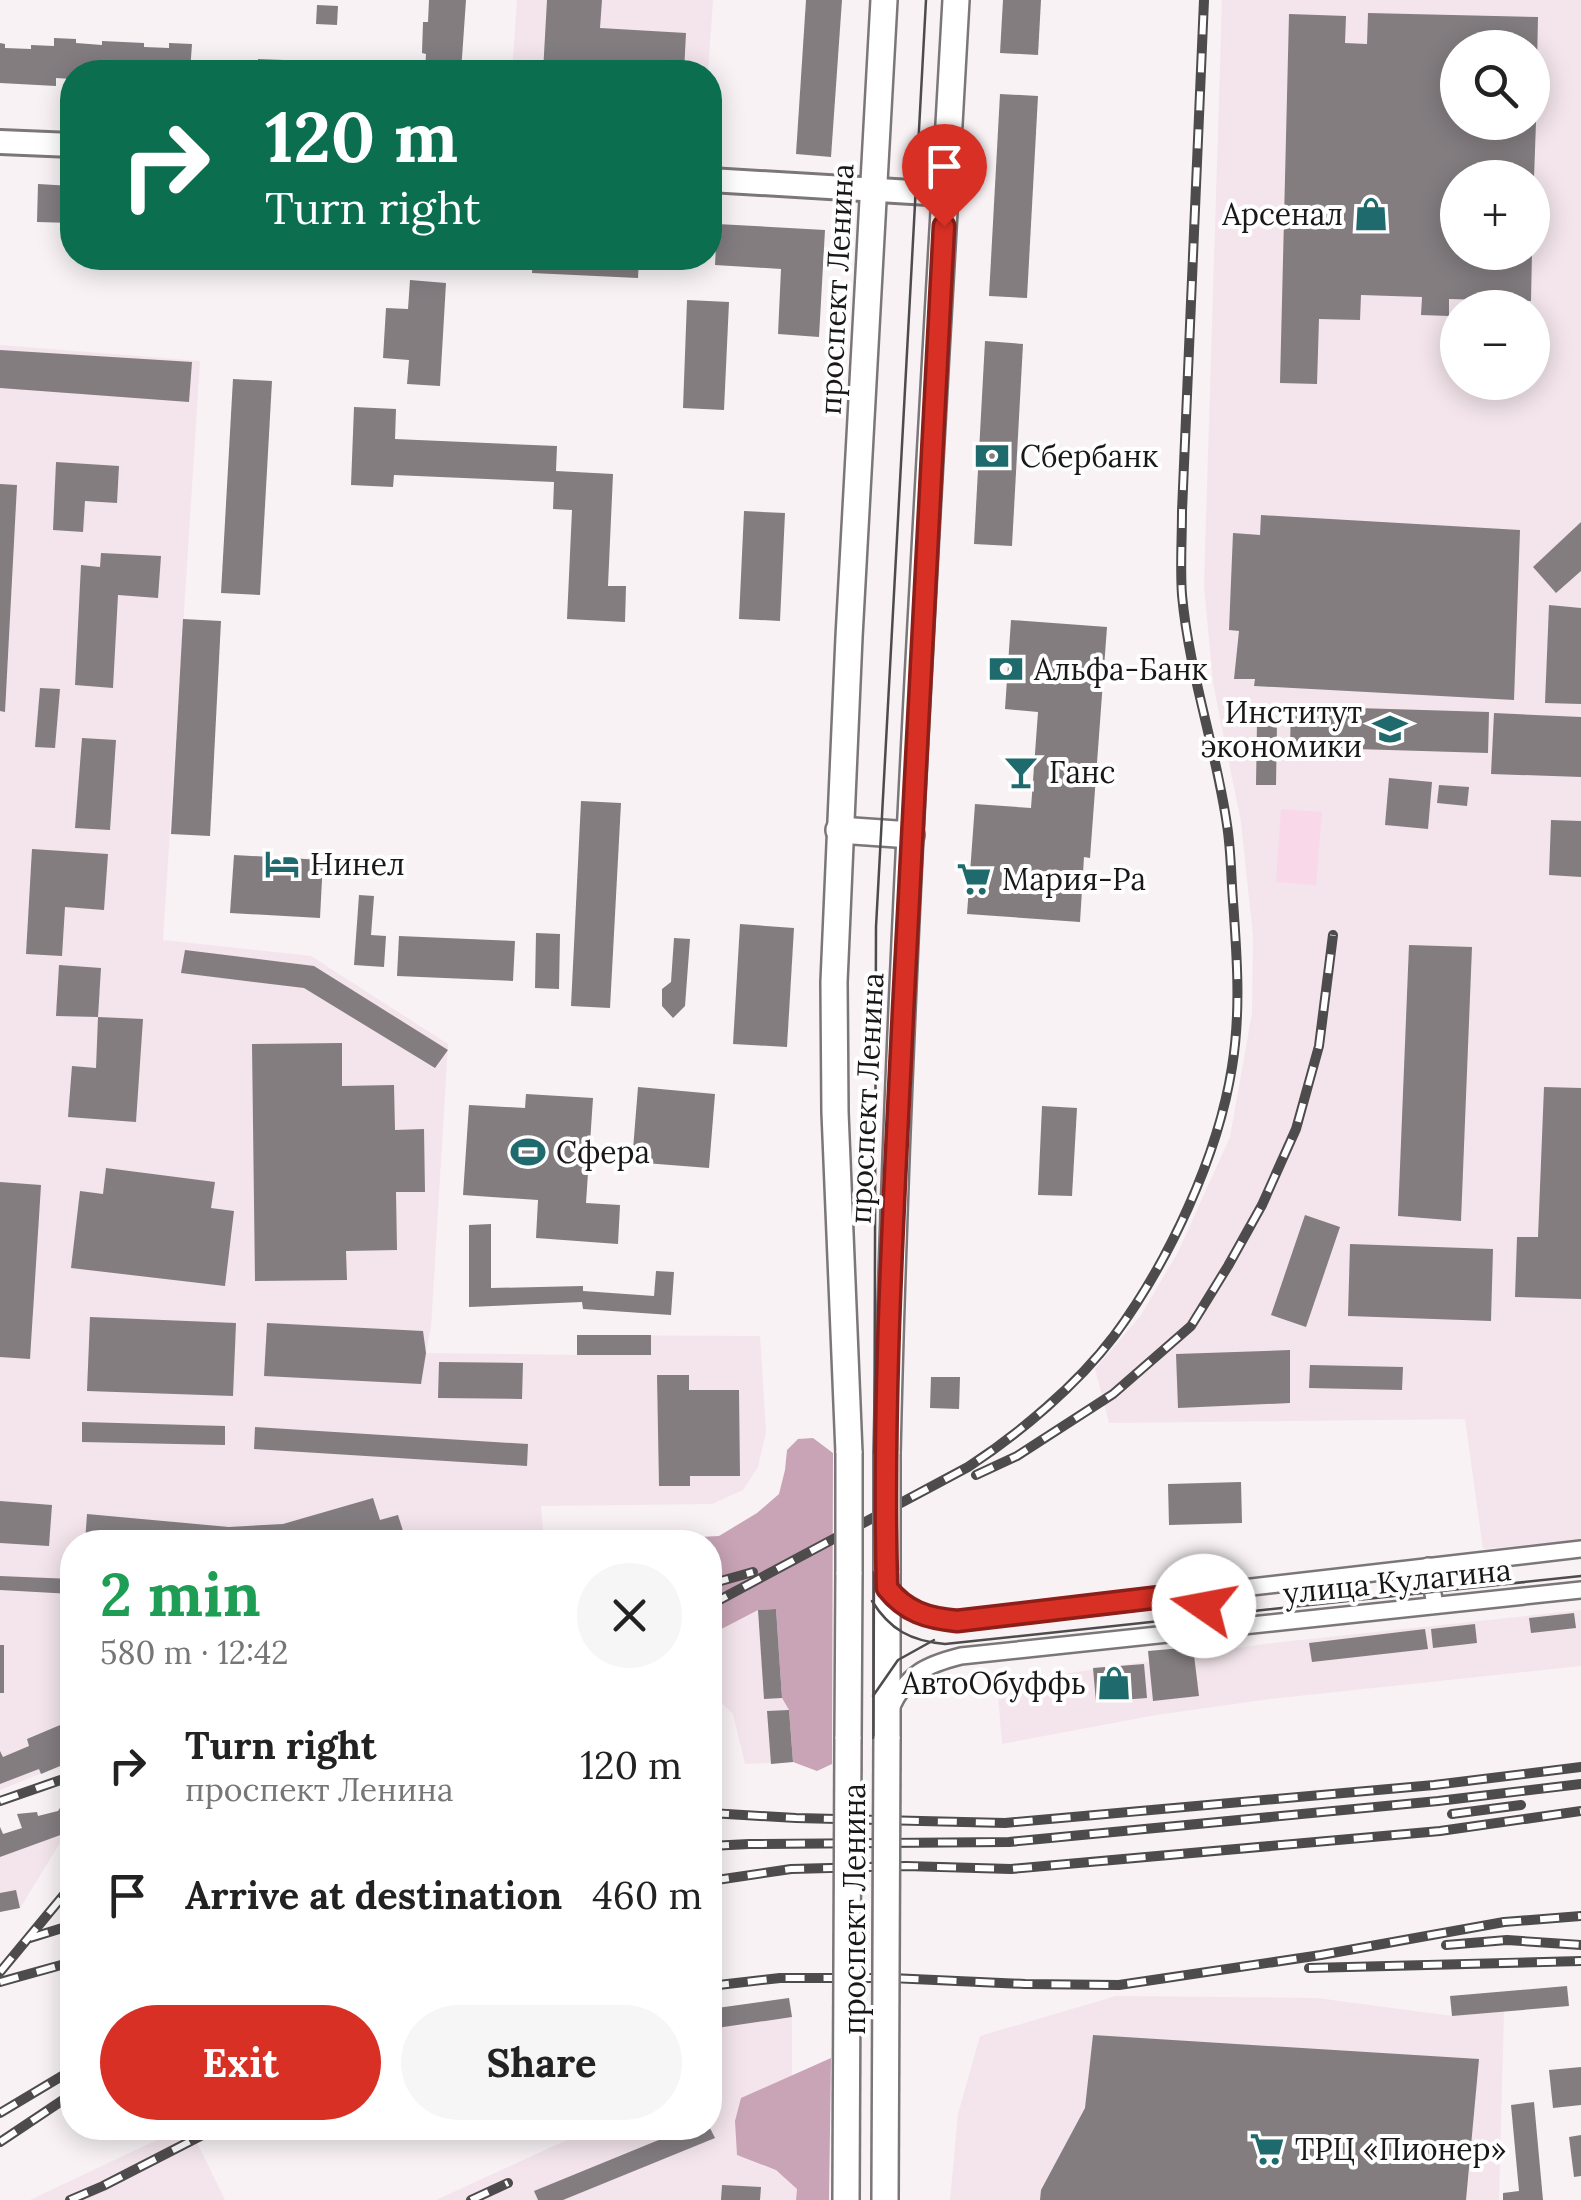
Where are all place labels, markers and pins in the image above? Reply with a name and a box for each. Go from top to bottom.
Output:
pin [902,124,987,227]
place label: Арсенал [1221,195,1343,233]
shop icon: Арсенал [1352,195,1390,233]
bank icon: Сбербанк [973,437,1011,475]
place label: Сбербанк [1020,437,1158,475]
bank icon: Альфа-Банк [987,650,1025,688]
place label: Альфа-Банк [1033,650,1208,688]
place label: Институт экономики [1201,693,1362,765]
school or university icon: Институт экономики [1371,710,1409,748]
bar icon: Ганс [1002,753,1040,791]
place label: Ганс [1049,753,1116,791]
hotel icon: Нинел [263,845,301,883]
place label: Нинел [310,845,405,883]
supermarket icon: Мария-Ра [955,860,993,898]
place label: Мария-Ра [1002,860,1146,898]
sports icon: Сфера [509,1133,547,1171]
place label: Сфера [556,1133,650,1171]
place label: АвтоОбуффь [901,1664,1086,1703]
shop icon: АвтоОбуффь [1095,1664,1133,1702]
supermarket icon: ТРЦ «Пионер» [1248,2130,1286,2168]
place label: ТРЦ «Пионер» [1295,2130,1506,2168]

